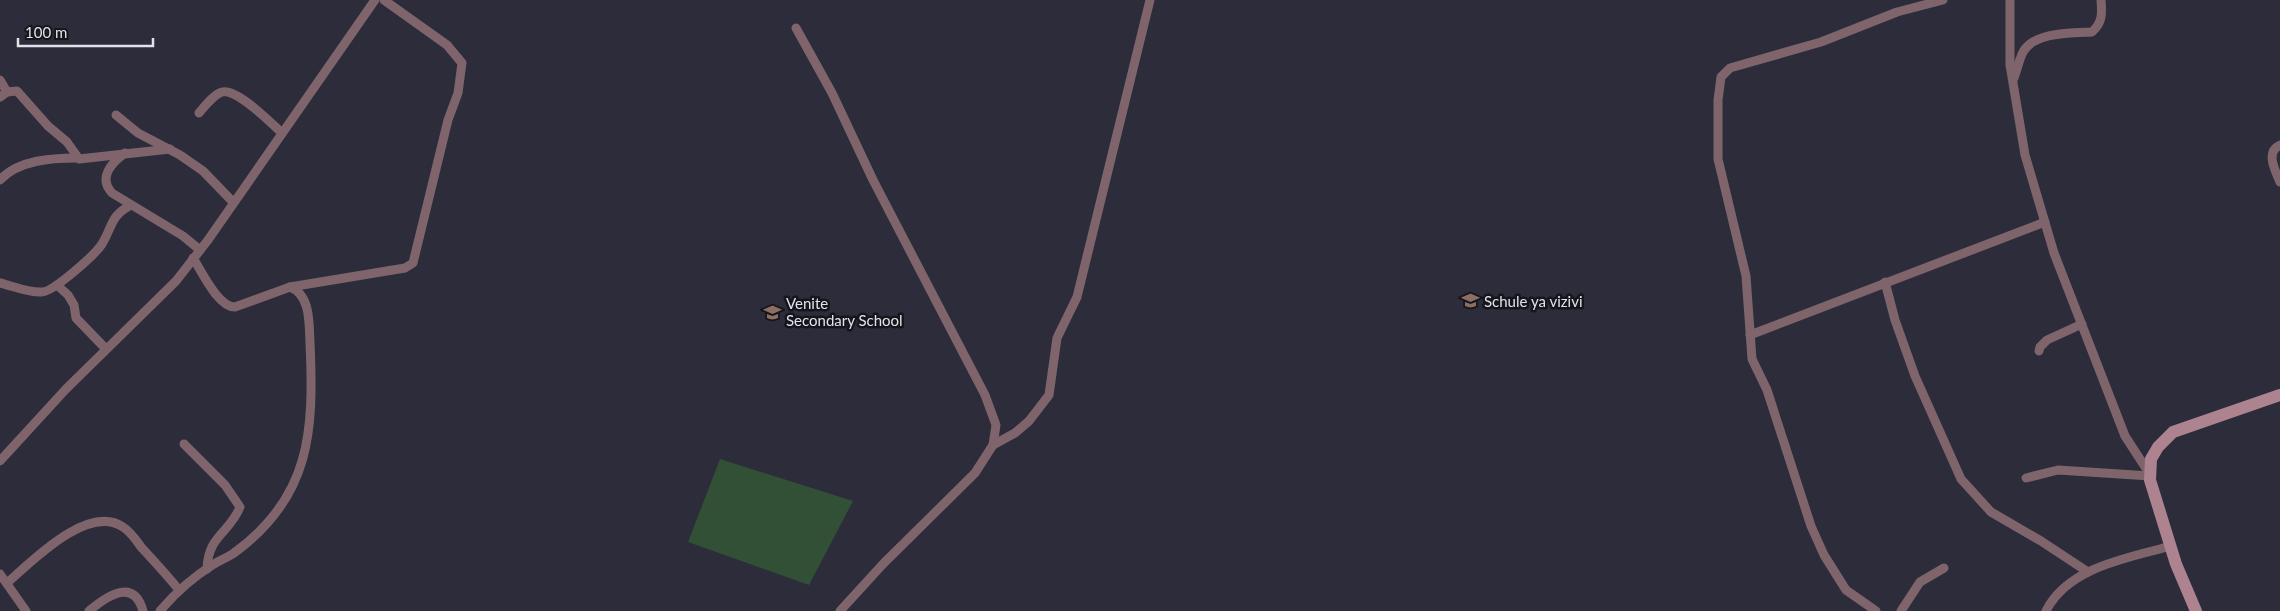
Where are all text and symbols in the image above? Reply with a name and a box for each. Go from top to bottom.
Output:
scale bar [18,15,152,47]
text: 100 m [25,23,67,41]
school or university icon: Schule ya vizivi [1460,291,1480,311]
place label: Schule ya vizivi [1484,292,1583,310]
place label: Venite Secondary School [786,294,903,329]
school or university icon: Venite Secondary School [762,302,782,322]

